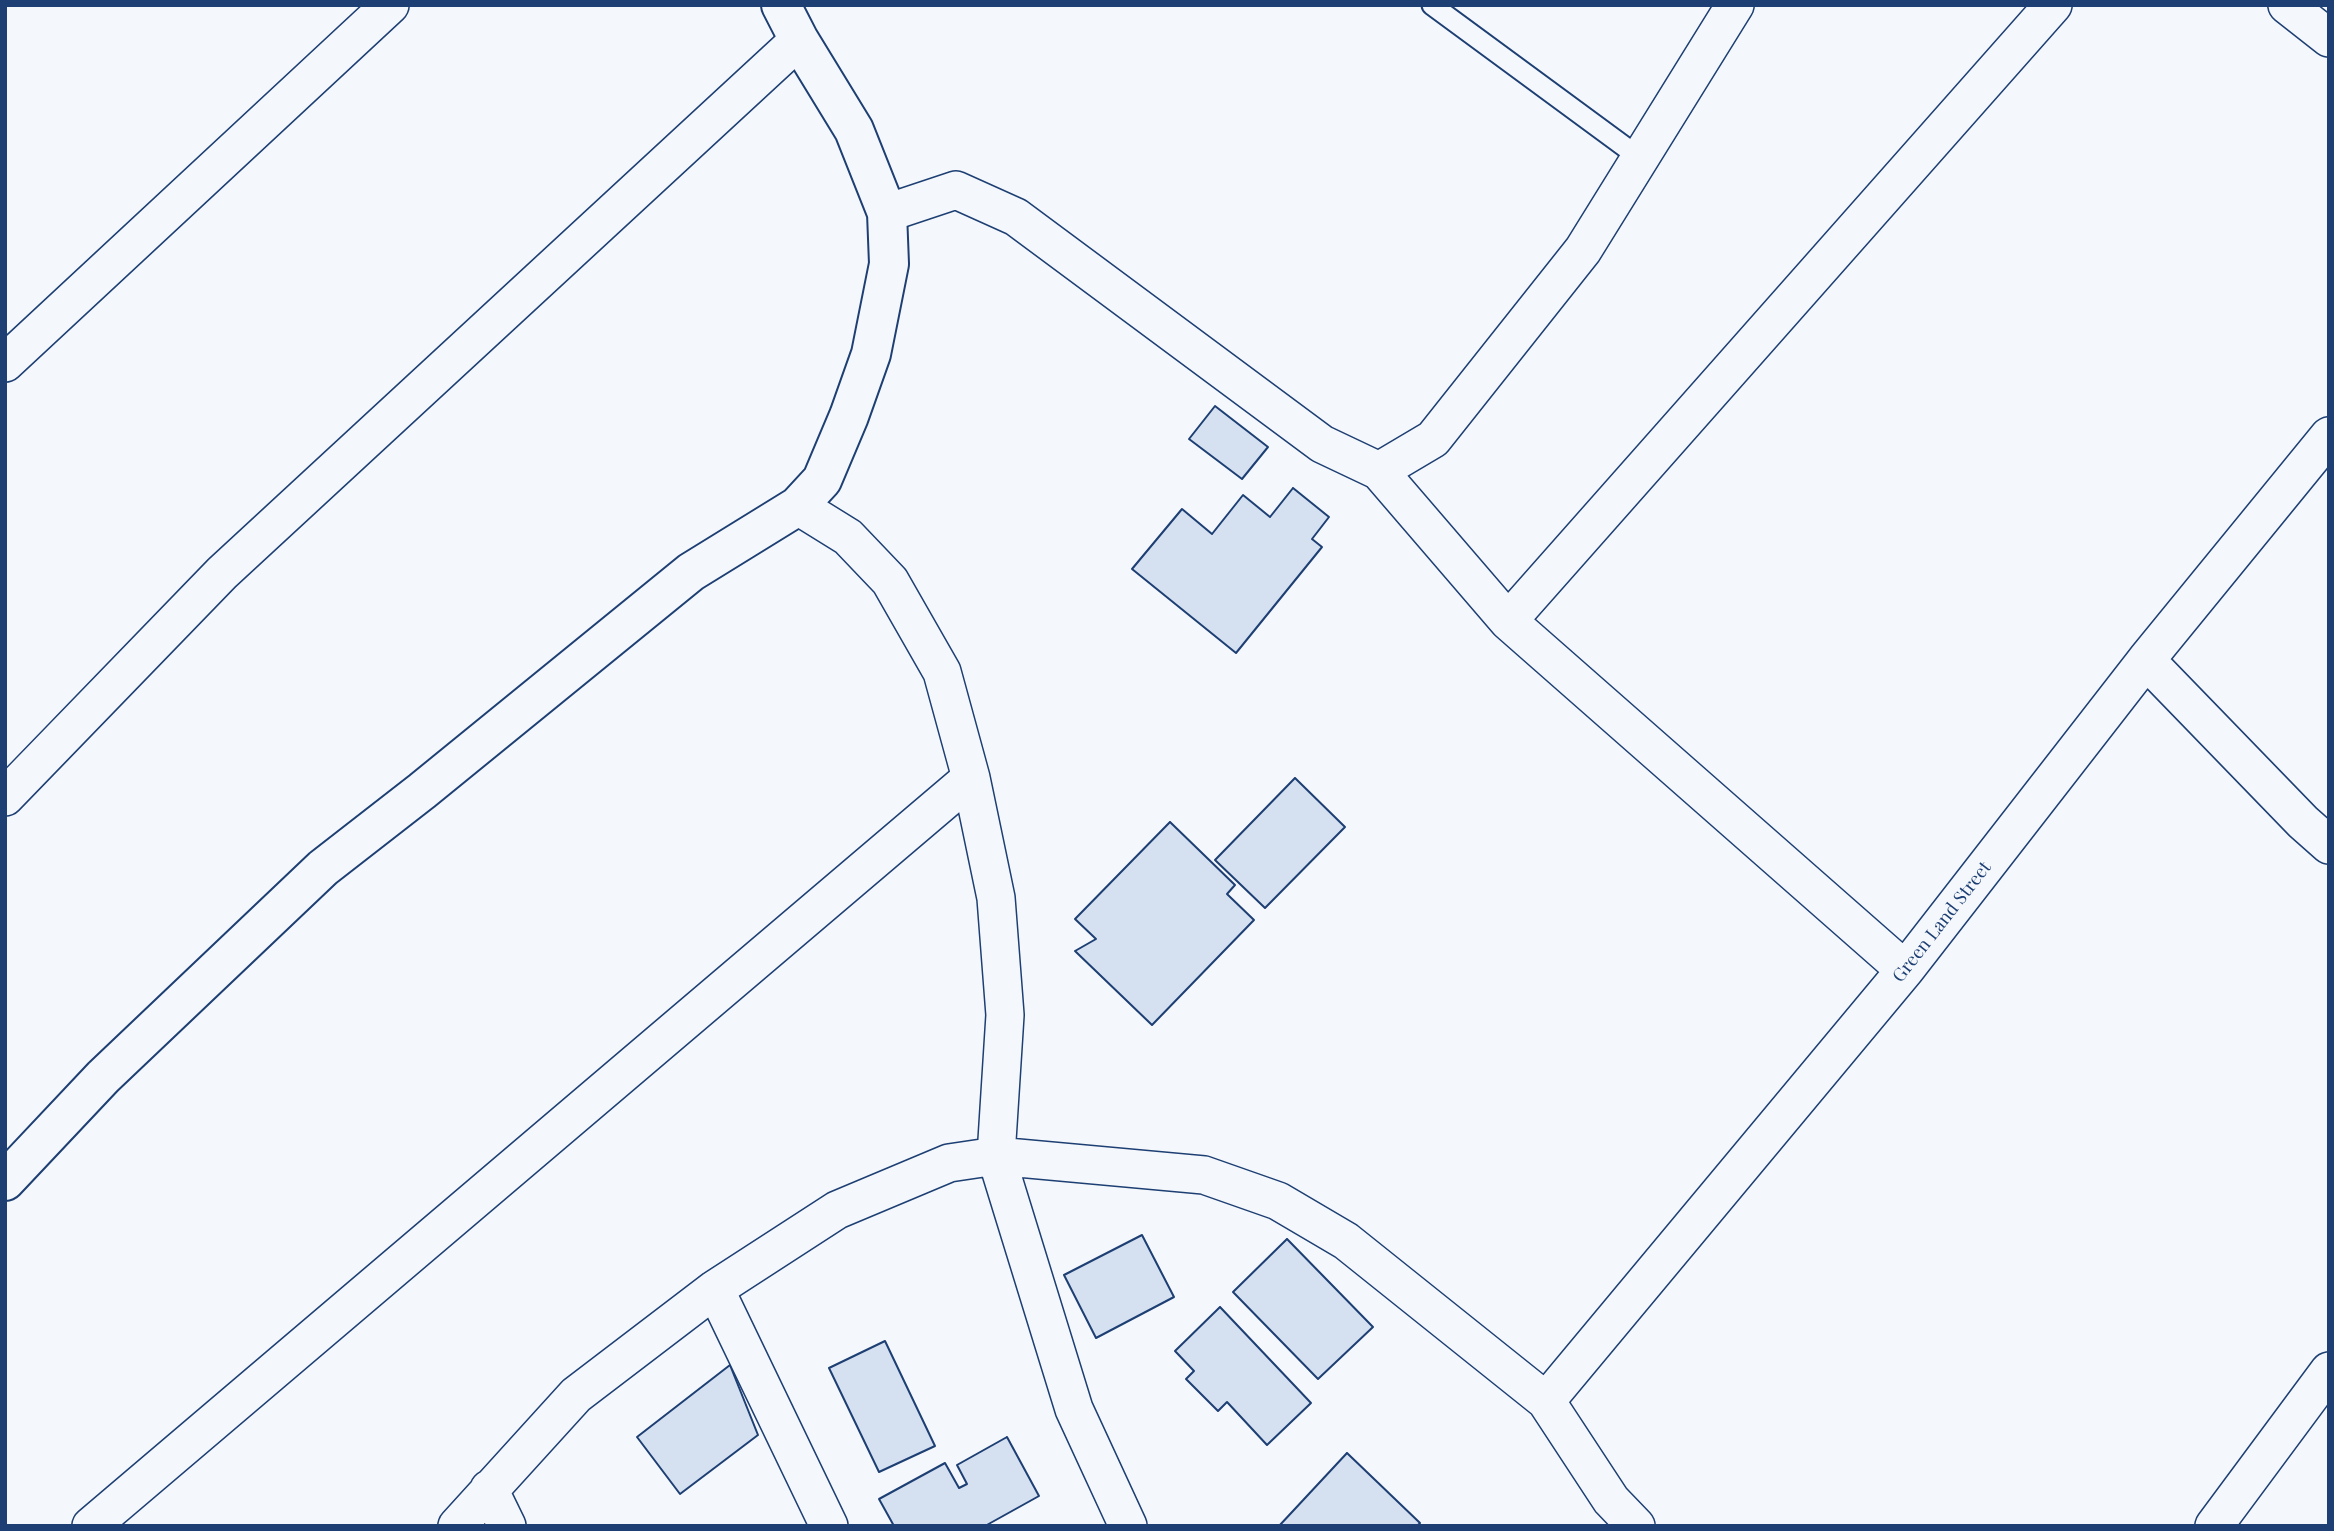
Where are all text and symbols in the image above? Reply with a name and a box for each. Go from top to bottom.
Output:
street label: Green Land Street [1888,857,1996,987]

